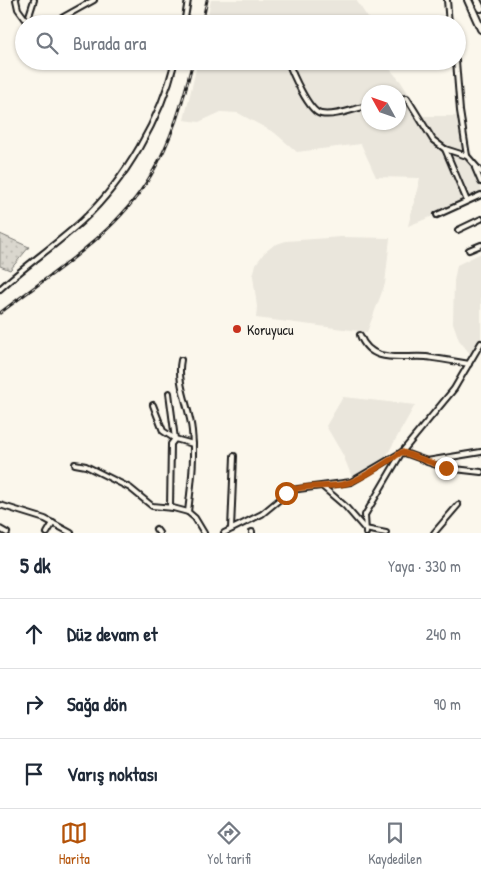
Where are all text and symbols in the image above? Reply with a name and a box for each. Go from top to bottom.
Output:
search box [15,15,466,70]
icon: search [33,29,61,57]
text: Burada ara [73,30,146,56]
north arrow [361,85,406,130]
place label: Koruyucu [247,320,294,340]
marker: Koruyucu [231,323,243,335]
route end [435,457,458,480]
route start [275,482,298,505]
text: 5 dk [20,551,51,580]
text: Yaya · 330 m [388,555,461,577]
icon: ahead [20,620,48,648]
text: Düz devam et [67,621,158,647]
text: 240 m [426,623,461,645]
icon: right [20,690,48,718]
text: Sağa dön [67,691,127,717]
text: 90 m [433,693,461,715]
icon: arrive [20,760,48,788]
text: Varış noktası [67,761,158,787]
tab: Harita [59,819,90,868]
tab: Yol tarifi [207,819,251,868]
tab: Kaydedilen [368,819,422,868]

